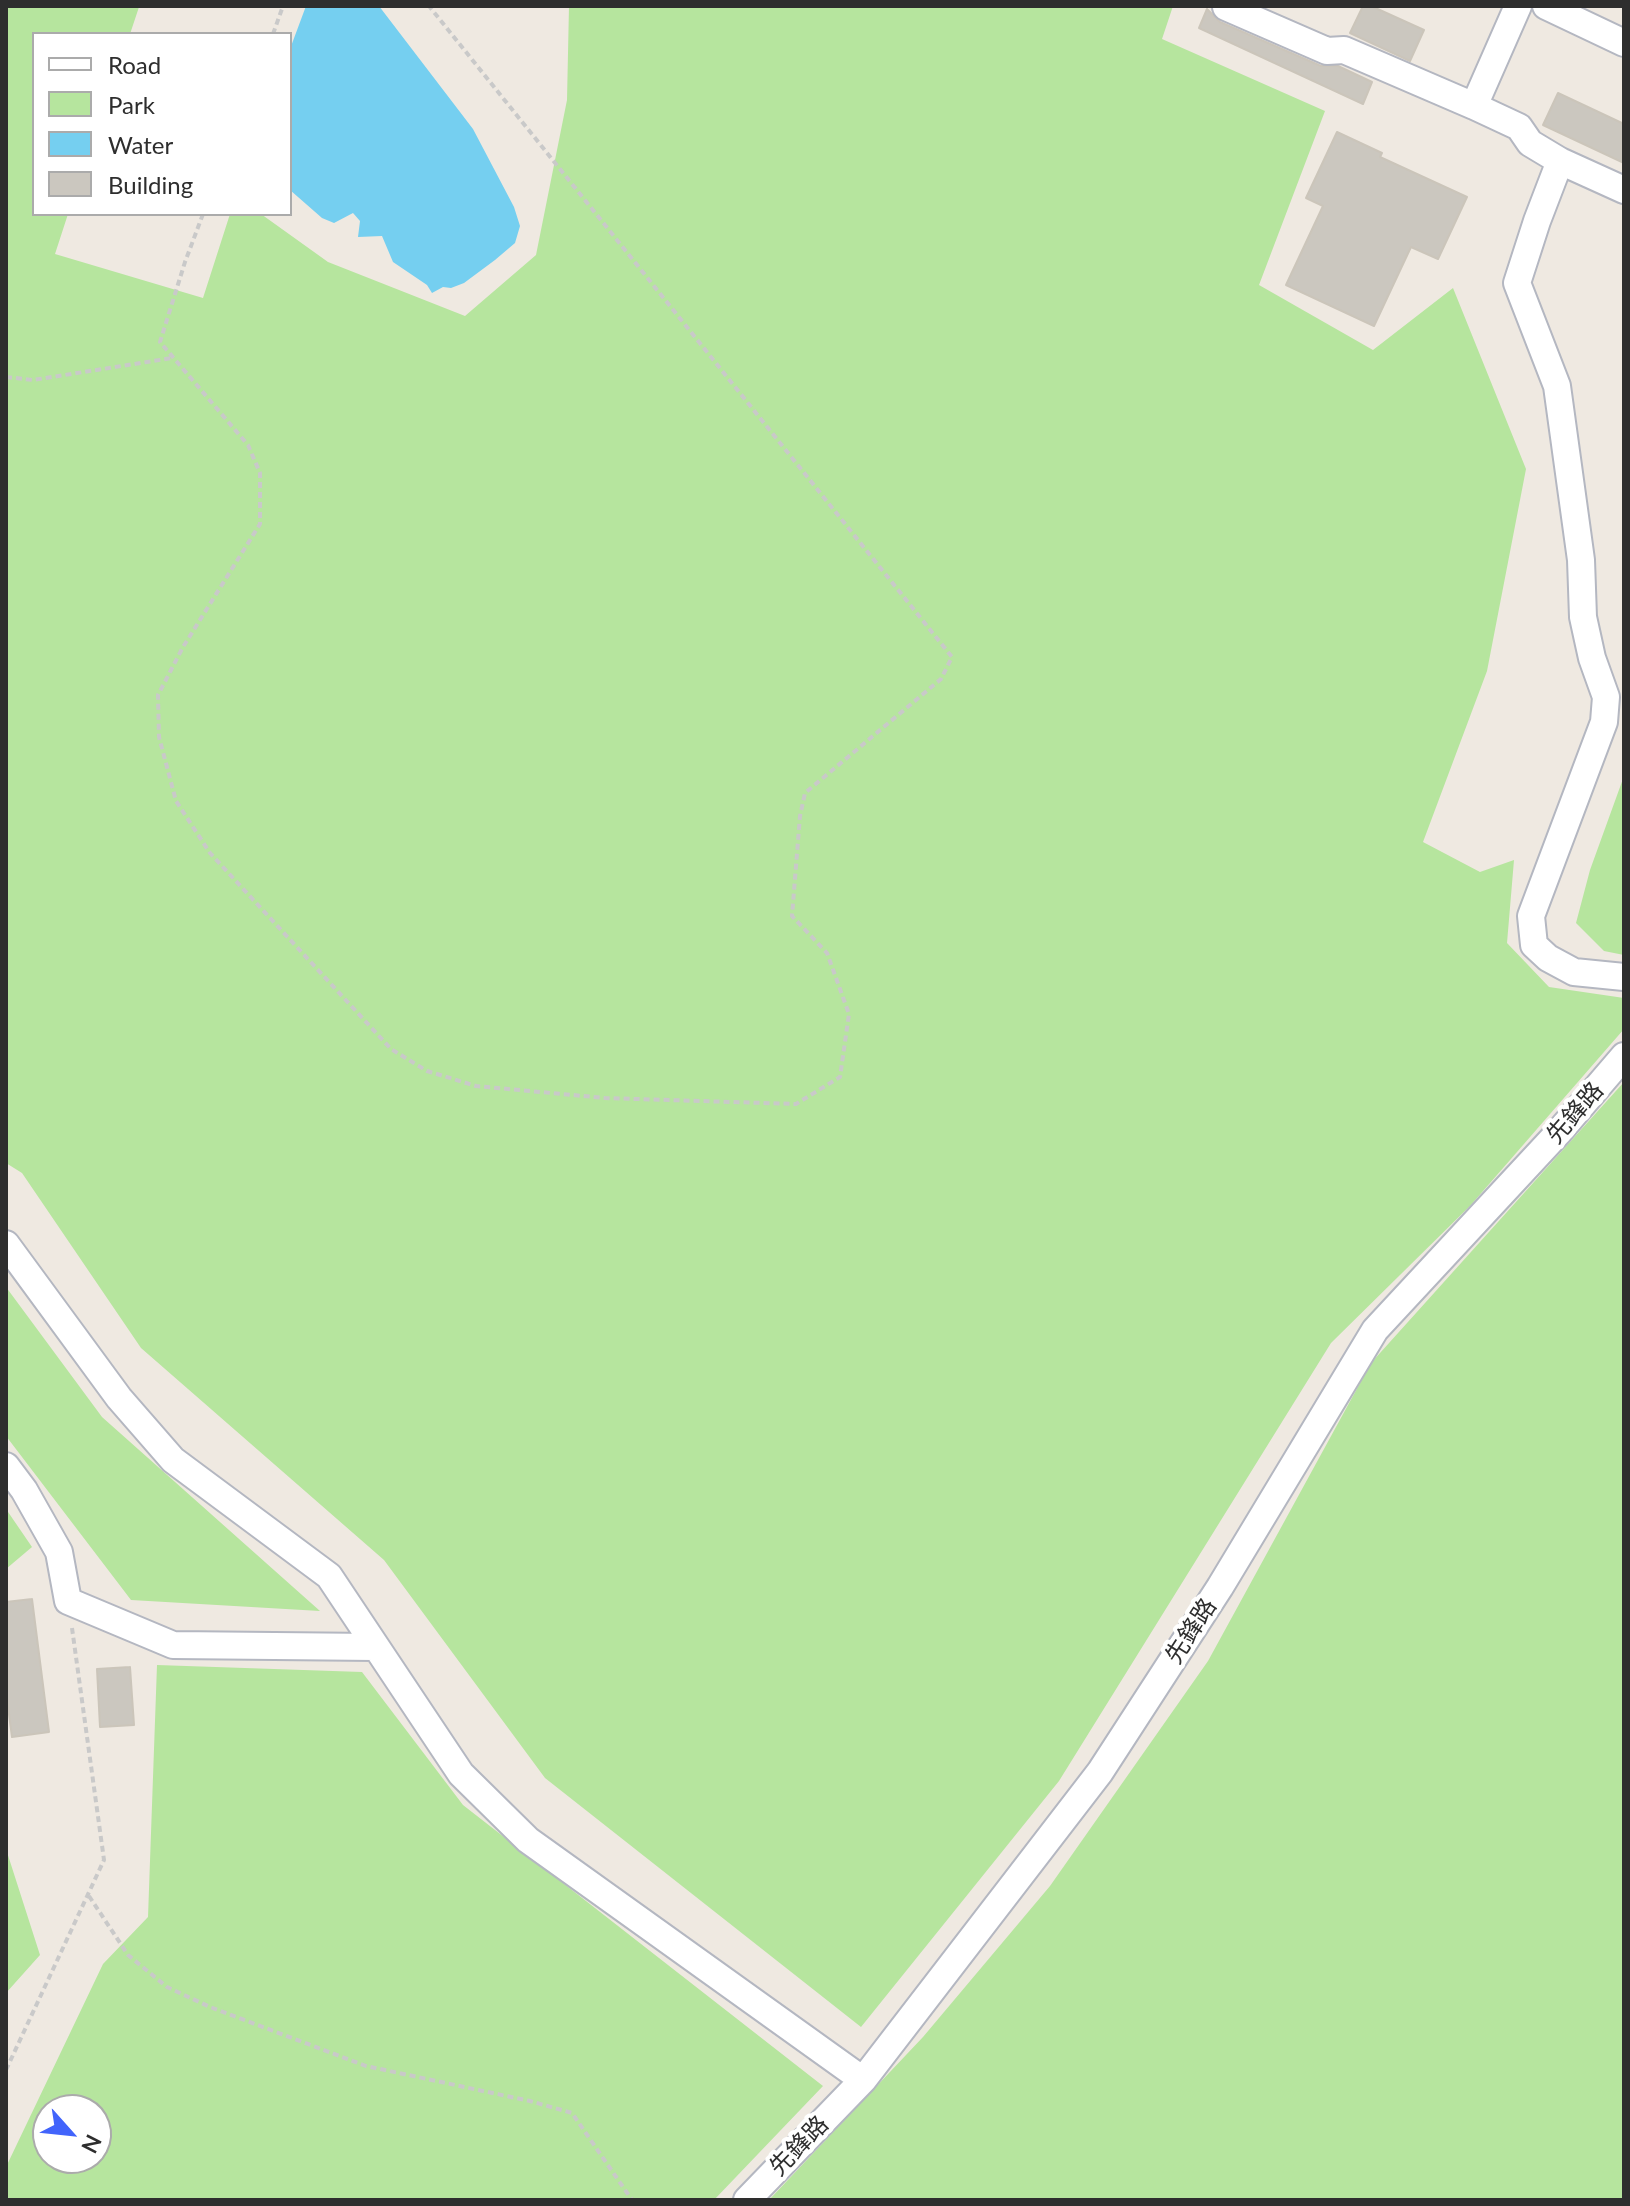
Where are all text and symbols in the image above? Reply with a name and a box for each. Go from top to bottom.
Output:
legend [32,32,292,216]
text: Road [108,50,161,79]
text: Park [108,90,155,119]
text: Water [108,130,173,159]
text: Building [108,170,193,199]
street label: 先鋒路 [1541,1076,1609,1150]
street label: 先鋒路 [1159,1593,1223,1669]
north arrow [32,2094,112,2174]
street label: 先鋒路 [764,2110,834,2182]
text: N [76,2131,108,2158]

